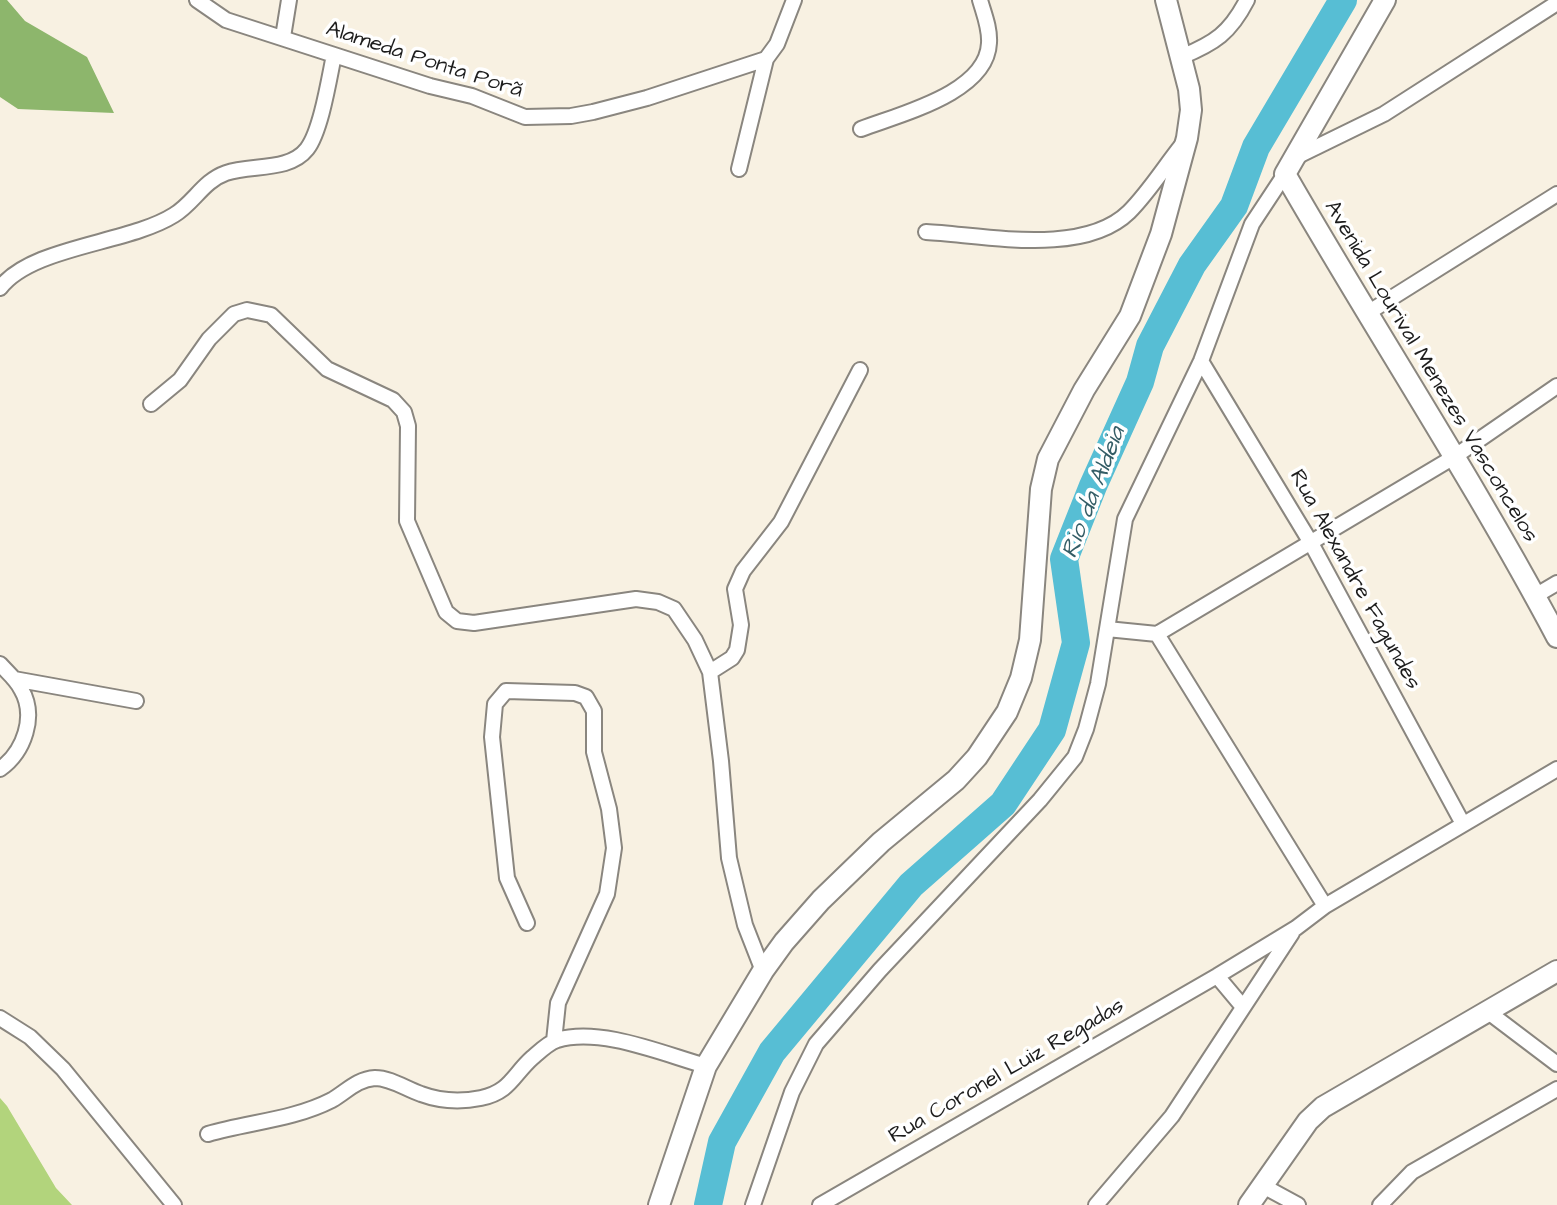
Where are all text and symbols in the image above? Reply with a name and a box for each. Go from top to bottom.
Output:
street label: Alameda Ponta Porã [322,17,526,105]
street label: Avenida Lourival Menezes Vasconcelos [1317,196,1543,548]
water label: Rio da Aldeia [1057,423,1133,563]
street label: Rua Alexandre Fagundes [1283,466,1425,694]
street label: Rua Coronel Luiz Regadas [885,994,1129,1150]

